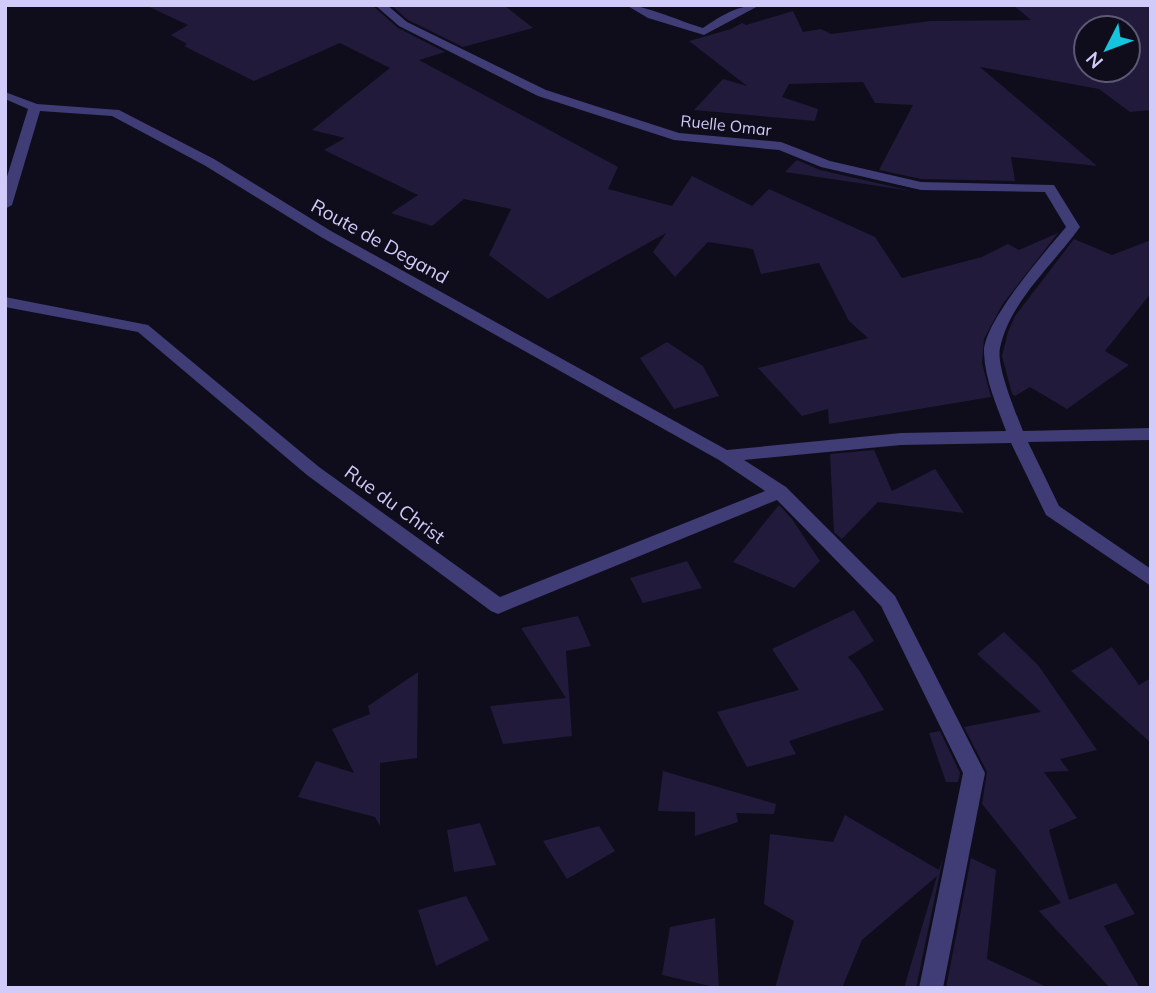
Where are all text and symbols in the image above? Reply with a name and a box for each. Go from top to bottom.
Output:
north arrow [1072,14,1142,84]
text: N [1081,47,1108,74]
street label: Ruelle Omar [680,110,773,140]
street label: Route de Degand [307,193,453,289]
street label: Rue du Christ [340,460,450,549]

